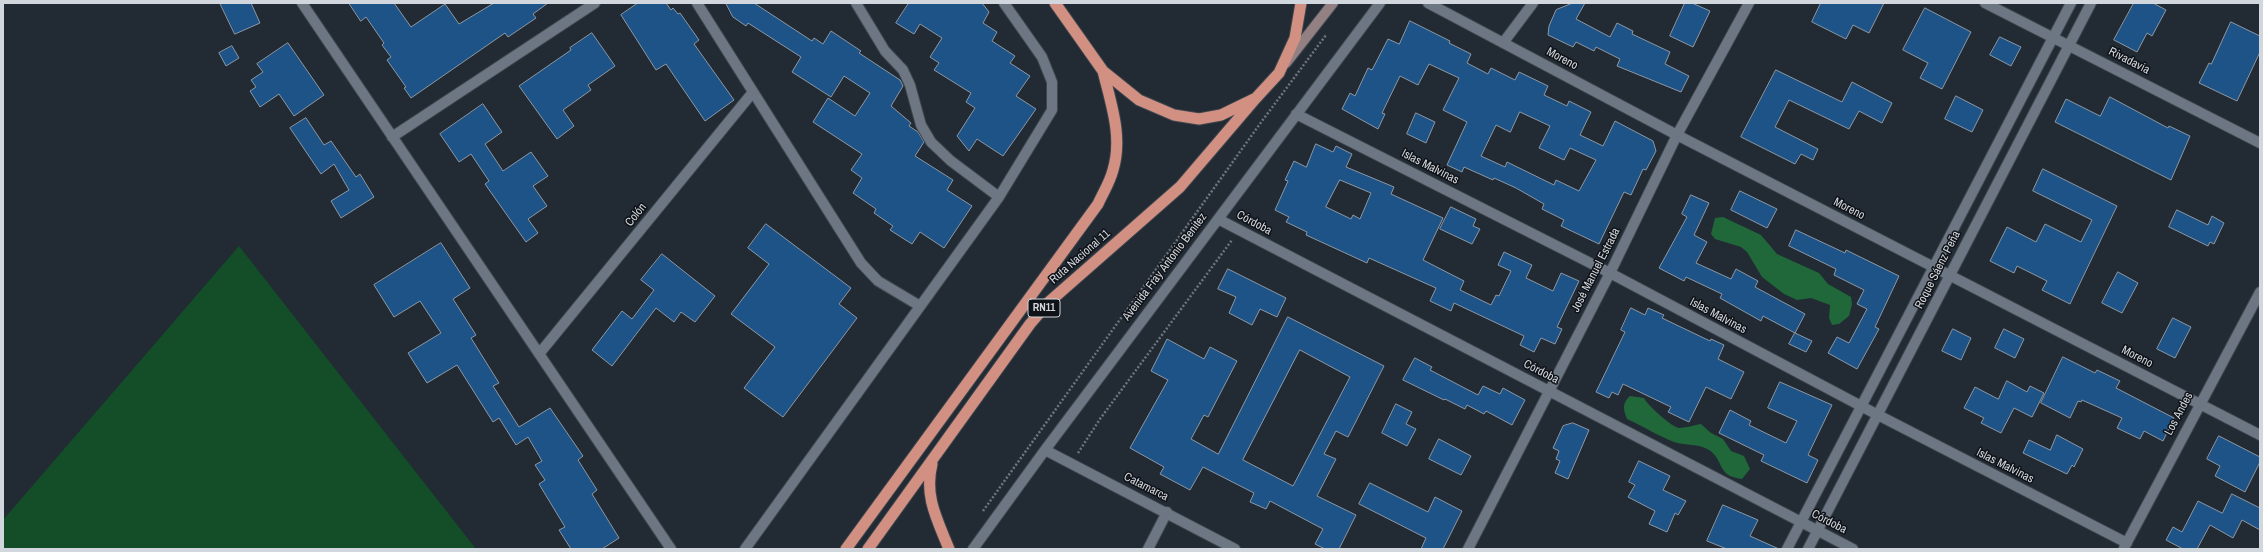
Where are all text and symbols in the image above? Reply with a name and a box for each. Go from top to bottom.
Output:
street label: Moreno [1544,45,1580,73]
street label: Rivadavia [2106,45,2152,77]
street label: Islas Malvinas [1399,146,1461,188]
street label: Moreno [1831,195,1867,223]
street label: Colón [622,200,650,230]
street label: Córdoba [1234,208,1274,238]
street label: Avenida Fray Antonio Benitez [1120,210,1210,324]
street label: José Manuel Estrada [1569,226,1623,314]
street label: Ruta Nacional 11 [1047,227,1113,287]
street label: Roque Sáenz Peña [1912,229,1964,311]
street label: Islas Malvinas [1687,295,1749,337]
road number: RN11 [1028,299,1060,317]
street label: Moreno [2119,343,2155,371]
street label: Córdoba [1521,357,1561,387]
street label: Los Andes [2162,390,2196,438]
street label: Islas Malvinas [1974,445,2036,487]
street label: Catamarca [1121,470,1171,504]
street label: Córdoba [1809,507,1849,537]

